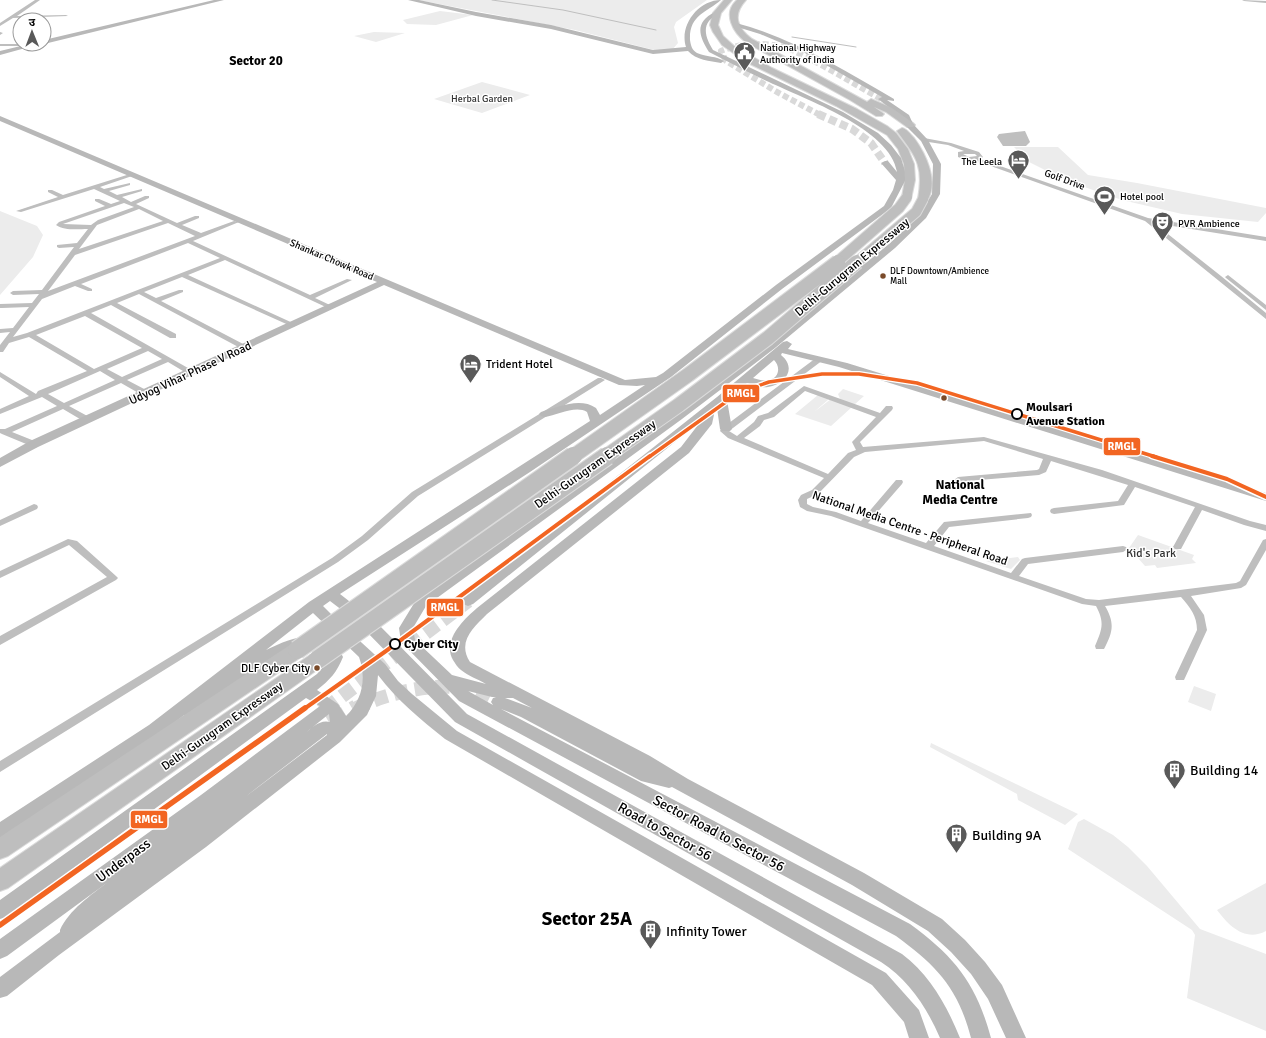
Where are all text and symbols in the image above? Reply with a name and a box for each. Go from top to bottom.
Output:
north arrow [12,12,52,52]
text: उ [29,16,36,29]
public building icon: National Highway Authority of India [731,40,757,73]
place label: National Highway Authority of India [760,42,836,66]
district label: Sector 20 [229,53,283,69]
park label: Herbal Garden [451,93,513,105]
hotel icon: The Leela [1005,148,1031,181]
place label: The Leela [961,156,1002,168]
street label: Golf Drive [1043,167,1087,193]
sports icon: Hotel pool [1092,183,1118,216]
place label: Hotel pool [1120,191,1164,203]
theatre icon: PVR Ambience [1149,210,1175,243]
street label: Delhi-Gurugram Expressway [792,215,913,320]
place label: PVR Ambience [1178,218,1240,230]
street label: Shankar Chowk Road [288,237,375,283]
place label: DLF Downtown/Ambience Mall [890,266,990,287]
marker: DLF Downtown/Ambience Mall [878,271,888,281]
street label: Udyog Vihar Phase V Road [127,338,254,408]
hotel icon: Trident Hotel [458,351,484,384]
place label: Trident Hotel [486,357,553,372]
line badge: RMGL [722,384,760,403]
text: RMGL [727,387,756,400]
unlabelled marker [939,393,949,403]
place label: Moulsari Avenue Station [1026,400,1105,429]
marker: Moulsari Avenue Station [1011,408,1023,420]
street label: Delhi-Gurugram Expressway [532,416,659,512]
line badge: RMGL [1103,437,1141,456]
text: RMGL [1108,440,1137,453]
district label: National Media Centre [922,477,998,508]
street label: National Media Centre - Peripheral Road [810,488,1010,569]
park label: Kid's Park [1126,546,1176,561]
line badge: RMGL [426,598,464,617]
text: RMGL [431,601,460,614]
place label: Cyber City [404,637,459,652]
marker: Cyber City [389,638,401,650]
place label: DLF Cyber City [241,662,311,675]
marker: DLF Cyber City [312,663,322,673]
street label: Delhi-Gurugram Expressway [159,678,286,774]
building icon: Building 14 [1162,757,1188,790]
place label: Building 14 [1190,762,1259,779]
street label: Sector Road to Sector 56 [650,792,787,875]
street label: Road to Sector 56 [615,799,715,864]
line badge: RMGL [130,810,168,829]
text: RMGL [135,813,164,826]
building icon: Building 9A [943,822,969,855]
place label: Building 9A [972,827,1042,844]
street label: Underpass [93,835,154,886]
district label: Sector 25A [542,907,632,931]
building icon: Infinity Tower [638,918,664,951]
place label: Infinity Tower [666,923,748,940]

